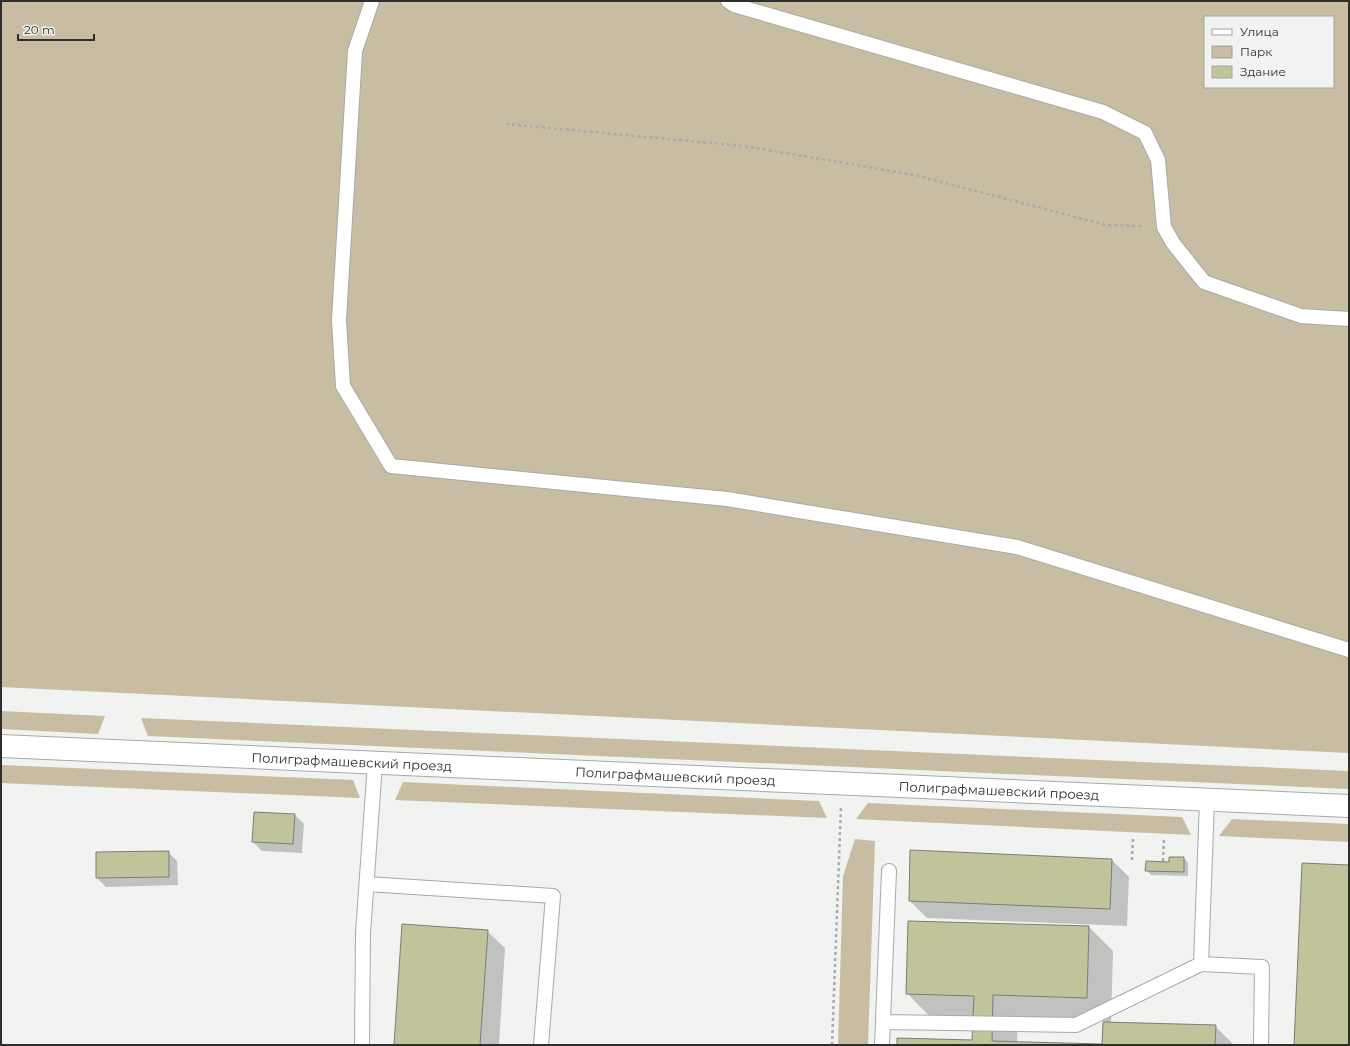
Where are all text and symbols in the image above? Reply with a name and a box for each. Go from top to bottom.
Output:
scale bar [18,16,94,42]
legend [1204,16,1334,88]
text: 20 m [24,22,55,37]
text: Улица [1240,24,1279,39]
text: Парк [1240,44,1272,59]
text: Здание [1240,64,1286,79]
street label: Полиграфмашевский проезд [251,749,452,774]
street label: Полиграфмашевский проезд [575,764,776,788]
street label: Полиграфмашевский проезд [898,778,1100,803]

